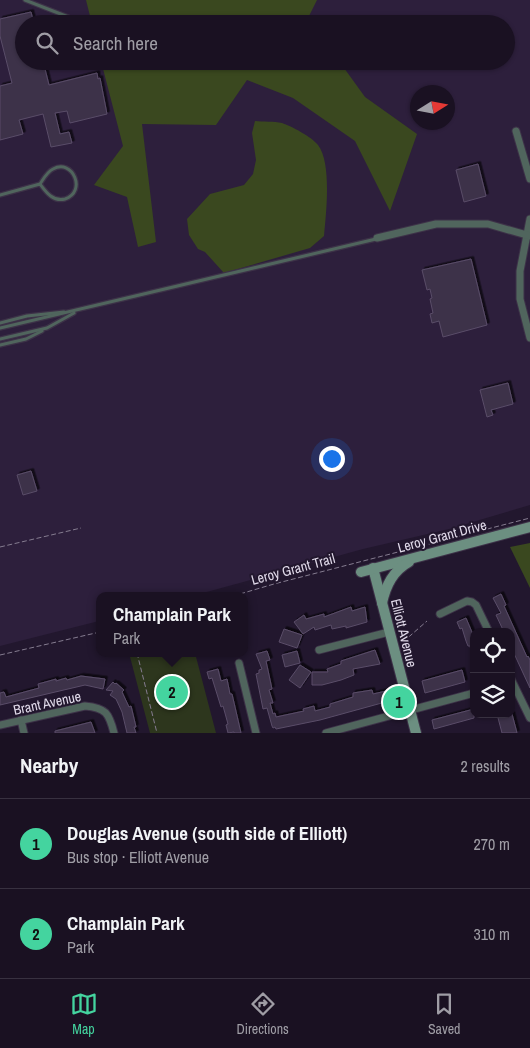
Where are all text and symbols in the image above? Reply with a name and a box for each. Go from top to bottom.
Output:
search box [15,15,515,70]
icon: search [33,29,61,57]
text: Search here [73,30,158,56]
north arrow [410,85,455,130]
your location [319,446,345,472]
street label: Leroy Grant Drive [396,515,488,557]
street label: Leroy Grant Trail [249,549,337,589]
popup [96,592,248,657]
street label: Elliott Avenue [387,597,421,669]
text: Champlain Park [113,601,231,627]
text: Park [113,627,140,649]
map controls [470,628,515,718]
button: locate [470,628,515,673]
pin: 2 [156,673,188,711]
button: layers [470,673,515,718]
pin: 1 [383,683,415,721]
street label: Brant Avenue [12,687,82,719]
text: Nearby [20,751,78,780]
text: 2 results [460,755,510,777]
text: Douglas Avenue (south side of Elliott) [67,820,347,846]
text: 1 [32,833,40,855]
text: 270 m [474,833,510,855]
text: Bus stop · Elliott Avenue [67,846,209,868]
text: Champlain Park [67,910,185,936]
text: 2 [32,923,40,945]
text: 310 m [474,923,510,945]
text: Park [67,936,94,958]
tab: Map [70,990,98,1038]
tab: Directions [237,990,289,1038]
tab: Saved [428,990,460,1038]

